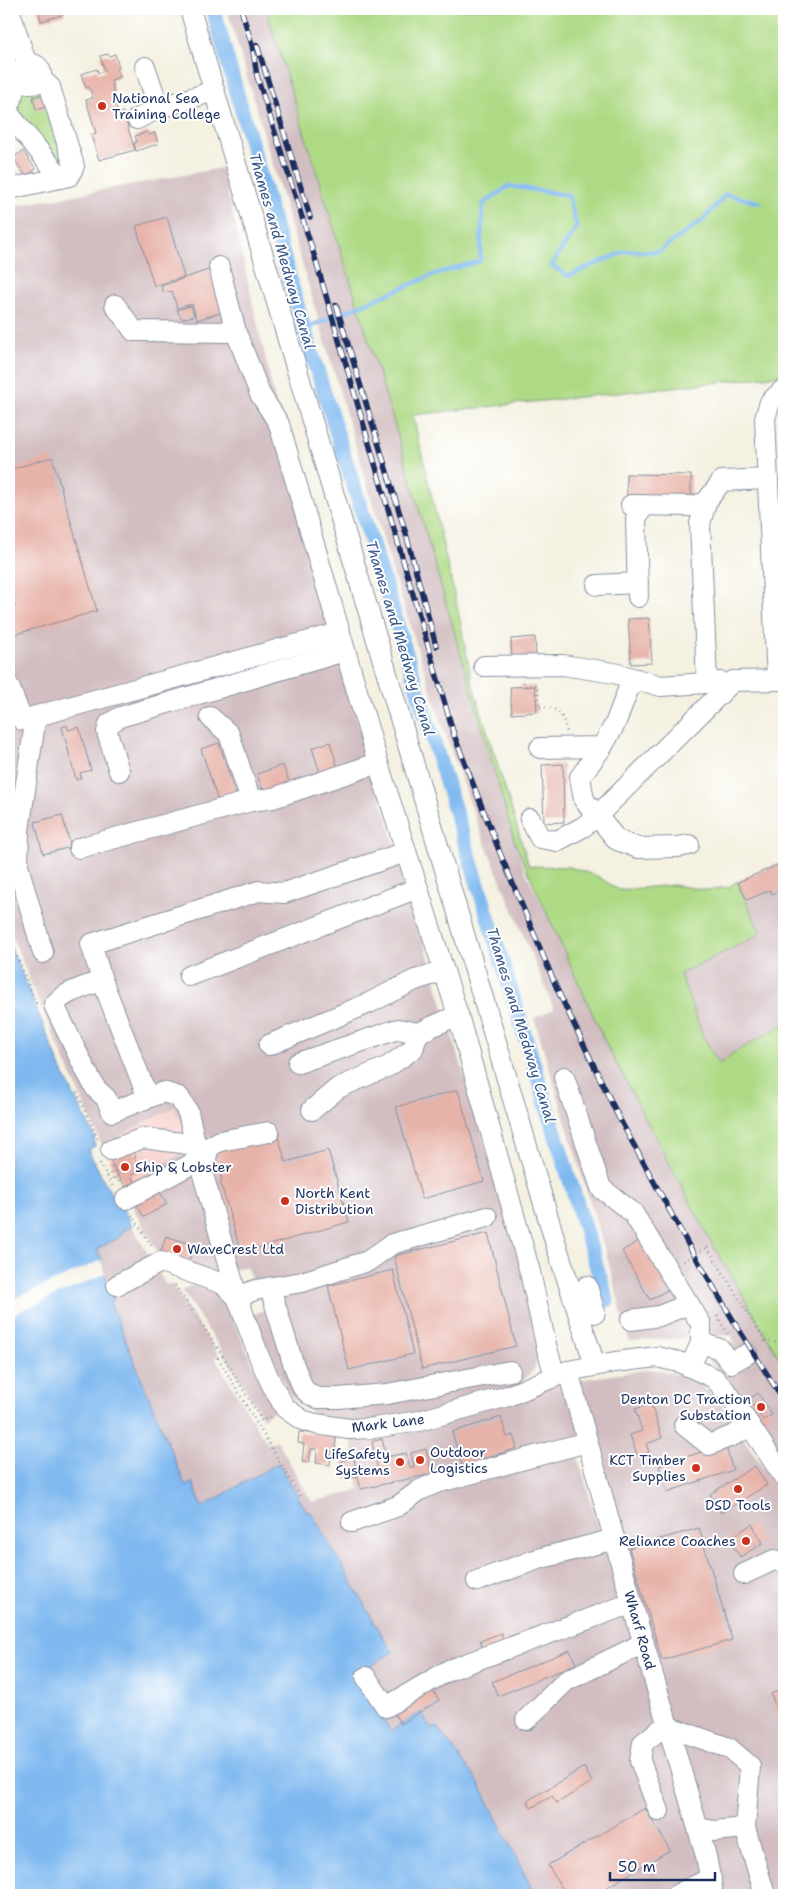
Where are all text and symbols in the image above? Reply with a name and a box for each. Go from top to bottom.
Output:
place label: National Sea Training College [112,89,221,123]
marker: National Sea Training College [96,100,108,112]
water label: Thames and Medway Canal [244,150,320,352]
water label: Thames and Medway Canal [361,538,439,739]
water label: Thames and Medway Canal [482,925,560,1126]
place label: Ship & Lobster [135,1158,232,1176]
marker: Ship & Lobster [119,1161,131,1173]
place label: North Kent Distribution [295,1184,374,1218]
marker: North Kent Distribution [279,1195,291,1207]
place label: WaveCrest Ltd [187,1240,284,1258]
marker: WaveCrest Ltd [171,1243,183,1255]
place label: Denton DC Traction Substation [621,1390,751,1424]
marker: Denton DC Traction Substation [755,1401,767,1413]
street label: Mark Lane [350,1410,426,1436]
place label: Outdoor Logistics [430,1443,488,1477]
place label: LifeSafety Systems [324,1445,390,1479]
place label: KCT Timber Supplies [609,1451,686,1485]
marker: Outdoor Logistics [414,1454,426,1466]
marker: LifeSafety Systems [394,1456,406,1468]
marker: KCT Timber Supplies [690,1462,702,1474]
marker: DSD Tools [732,1483,744,1495]
place label: DSD Tools [705,1496,771,1514]
place label: Reliance Coaches [619,1532,736,1550]
marker: Reliance Coaches [740,1535,752,1547]
street label: Wharf Road [620,1588,660,1672]
scale bar [610,1849,716,1881]
text: 50 m [618,1857,656,1877]

